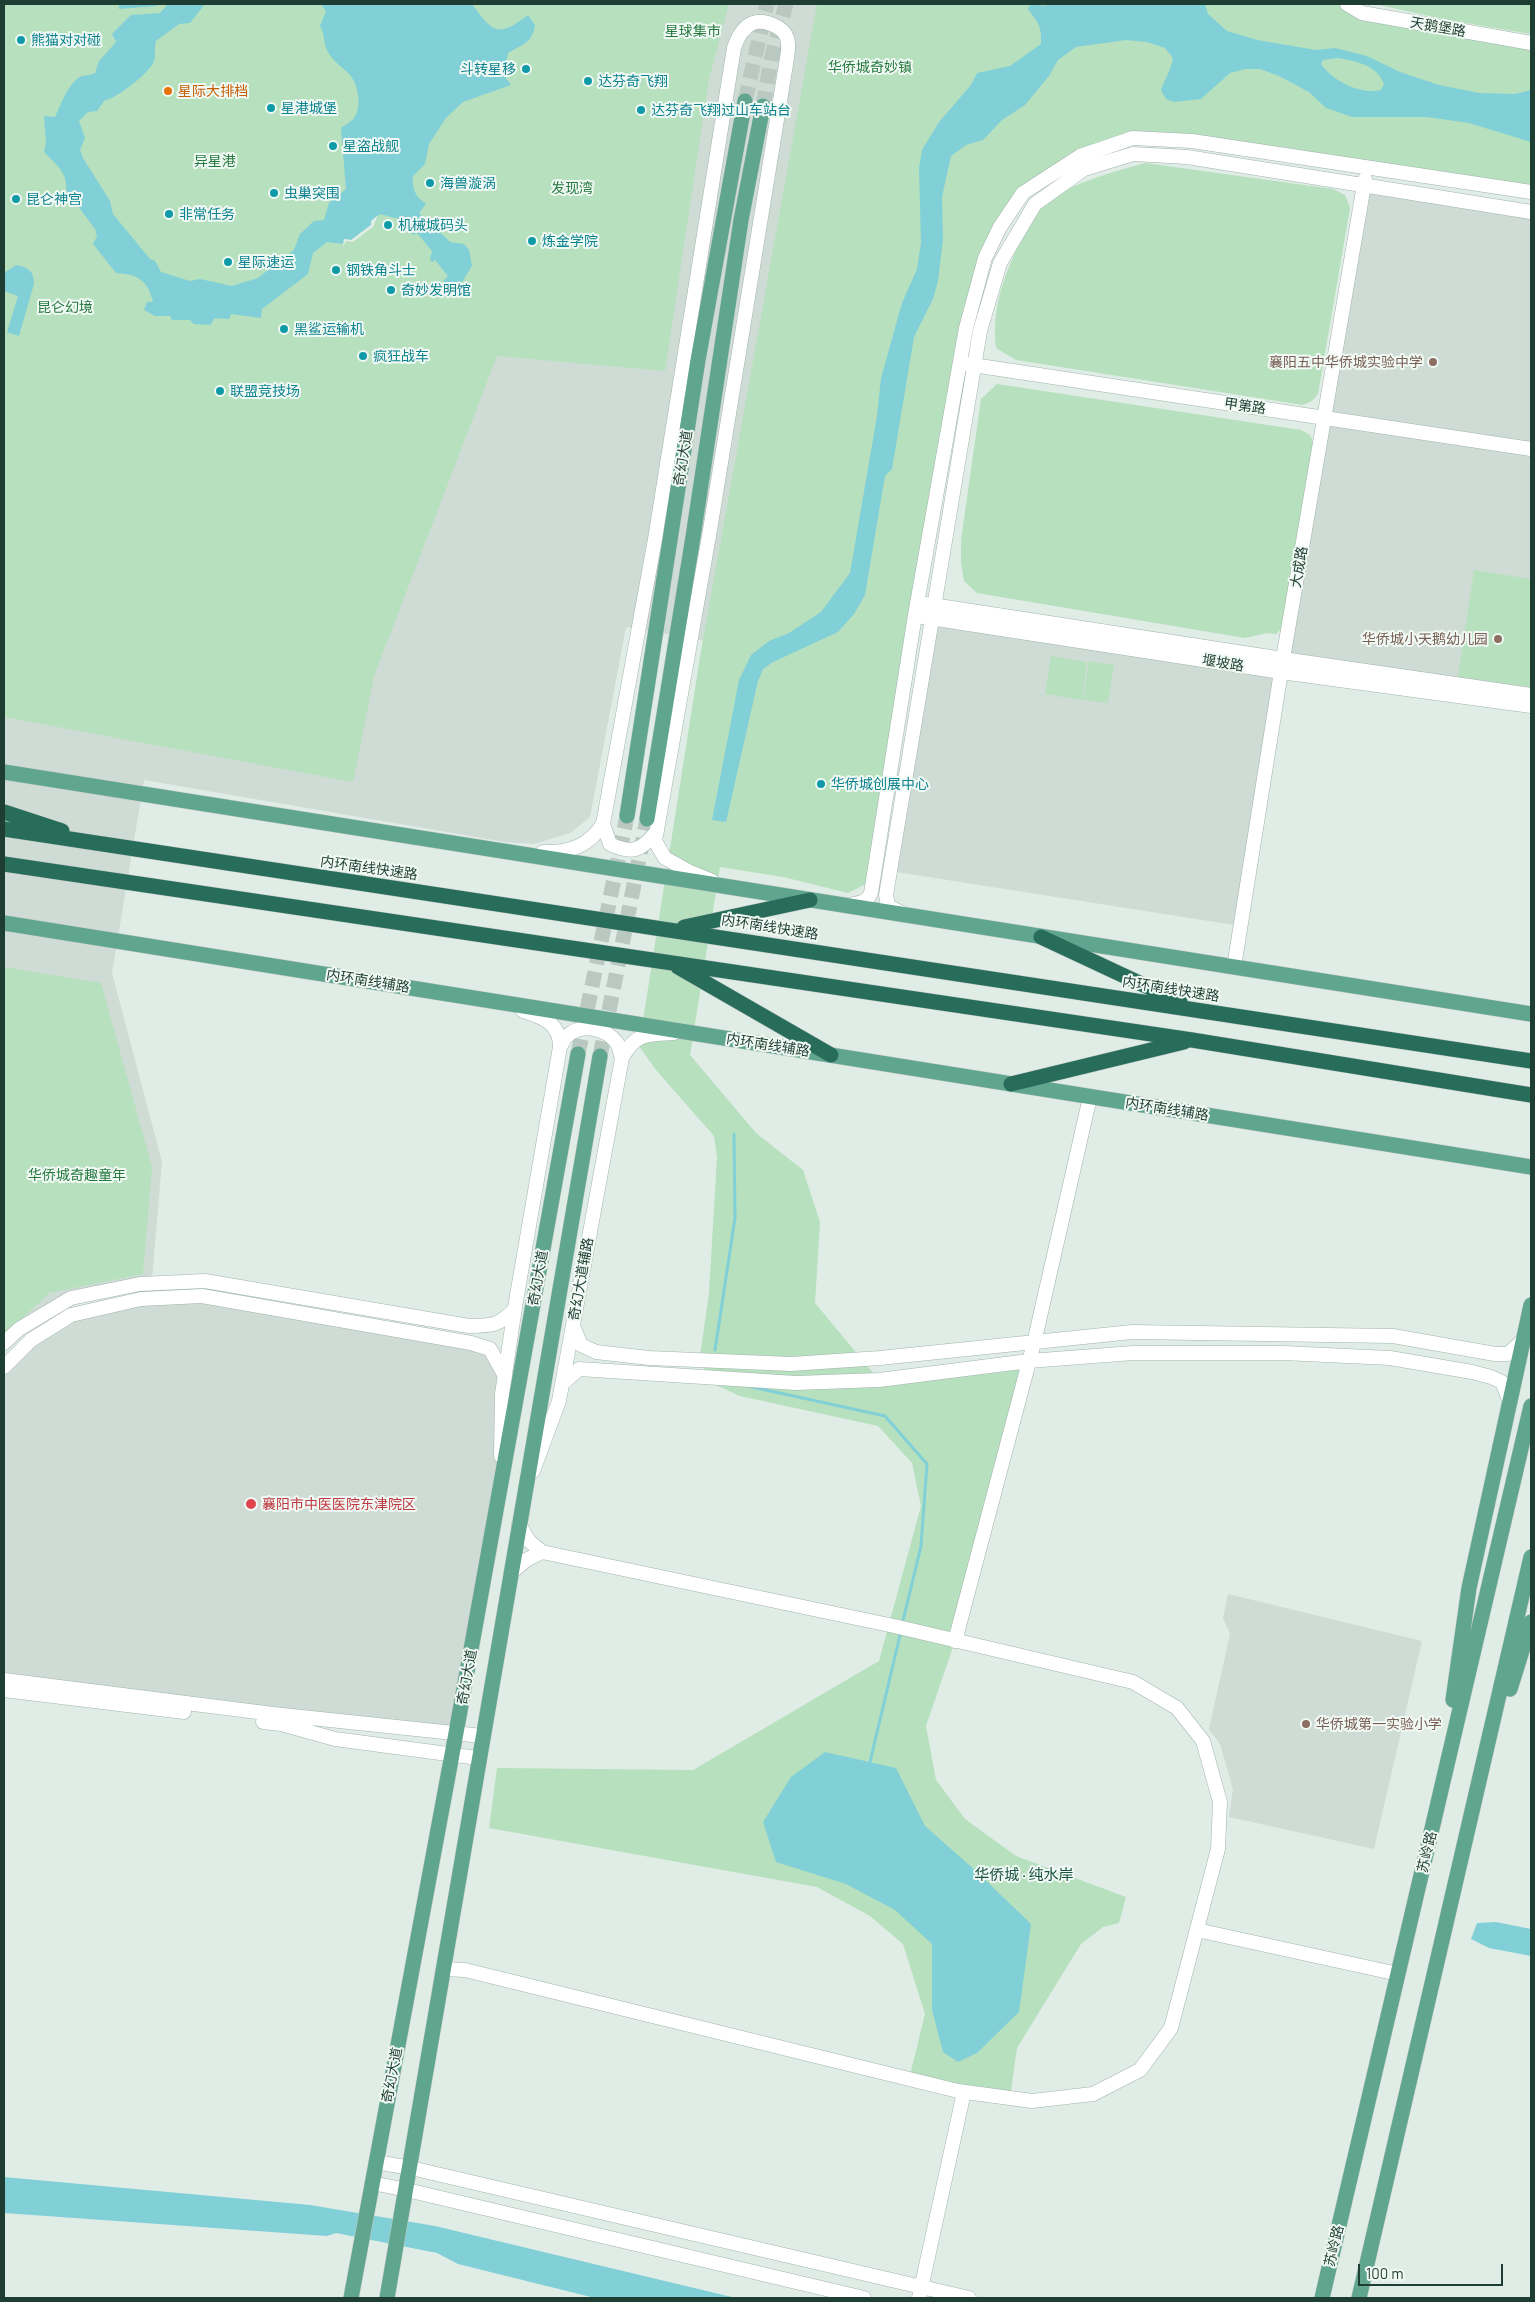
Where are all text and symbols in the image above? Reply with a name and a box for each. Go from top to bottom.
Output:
street label: 天鹅堡路 [1409,14,1467,40]
park label: 星球集市 [665,23,721,39]
place label: 熊猫对对碰 [31,32,101,48]
marker: 熊猫对对碰 [15,34,27,46]
park label: 华侨城奇妙镇 [828,59,912,75]
place label: 斗转星移 [460,61,516,77]
marker: 斗转星移 [520,63,532,75]
place label: 达芬奇飞翔 [598,73,668,89]
marker: 达芬奇飞翔 [582,75,594,87]
place label: 星际大排档 [178,83,248,99]
marker: 星际大排档 [162,85,174,97]
place label: 星港城堡 [281,100,337,116]
marker: 星港城堡 [265,102,277,114]
place label: 达芬奇飞翔过山车站台 [651,102,791,118]
marker: 达芬奇飞翔过山车站台 [635,104,647,116]
place label: 星盗战舰 [343,138,399,154]
marker: 星盗战舰 [327,140,339,152]
park label: 异星港 [194,153,236,169]
place label: 海兽漩涡 [440,175,496,191]
marker: 海兽漩涡 [424,177,436,189]
park label: 发现湾 [551,180,593,196]
place label: 虫巢突围 [284,185,340,201]
marker: 虫巢突围 [268,187,280,199]
place label: 昆仑神宫 [26,191,82,207]
marker: 昆仑神宫 [10,193,22,205]
place label: 非常任务 [179,206,235,222]
marker: 非常任务 [163,208,175,220]
place label: 机械城码头 [398,217,468,233]
marker: 机械城码头 [382,219,394,231]
place label: 炼金学院 [542,233,598,249]
marker: 炼金学院 [526,235,538,247]
place label: 星际速运 [238,254,294,270]
marker: 星际速运 [222,256,234,268]
place label: 钢铁角斗士 [346,262,416,278]
marker: 钢铁角斗士 [330,264,342,276]
place label: 奇妙发明馆 [401,282,471,298]
marker: 奇妙发明馆 [385,284,397,296]
park label: 昆仑幻境 [37,299,93,315]
place label: 黑鲨运输机 [294,321,364,337]
marker: 黑鲨运输机 [278,323,290,335]
place label: 疯狂战车 [373,348,429,364]
marker: 疯狂战车 [357,350,369,362]
place label: 襄阳五中华侨城实验中学 [1269,354,1423,370]
marker: 襄阳五中华侨城实验中学 [1427,356,1439,368]
place label: 联盟竞技场 [230,383,300,399]
marker: 联盟竞技场 [214,385,226,397]
street label: 甲第路 [1223,395,1267,417]
street label: 奇幻大道 [670,429,696,487]
street label: 大成路 [1287,545,1311,589]
place label: 华侨城小天鹅幼儿园 [1362,631,1488,647]
marker: 华侨城小天鹅幼儿园 [1492,633,1504,645]
street label: 堰坡路 [1201,651,1245,675]
place label: 华侨城创展中心 [831,776,929,792]
marker: 华侨城创展中心 [815,778,827,790]
street label: 内环南线快速路 [319,853,419,883]
street label: 内环南线快速路 [720,911,820,943]
street label: 内环南线辅路 [325,966,411,996]
street label: 内环南线快速路 [1121,973,1221,1005]
street label: 内环南线辅路 [725,1030,811,1060]
street label: 内环南线辅路 [1124,1094,1210,1124]
park label: 华侨城奇趣童年 [28,1167,126,1183]
street label: 奇幻大道辅路 [565,1236,597,1322]
street label: 奇幻大道 [525,1249,551,1307]
place label: 襄阳市中医医院东津院区 [262,1496,416,1512]
marker: 襄阳市中医医院东津院区 [244,1497,258,1511]
street label: 奇幻大道 [454,1648,480,1706]
place label: 华侨城第一实验小学 [1316,1716,1442,1732]
marker: 华侨城第一实验小学 [1300,1718,1312,1730]
street label: 苏岭路 [1414,1830,1440,1874]
district label: 华侨城 · 纯水岸 [974,1866,1074,1884]
street label: 奇幻大道 [378,2046,406,2104]
street label: 苏岭路 [1321,2224,1347,2268]
scale bar [1360,2254,1505,2286]
text: 100 m [1366,2264,1404,2282]

